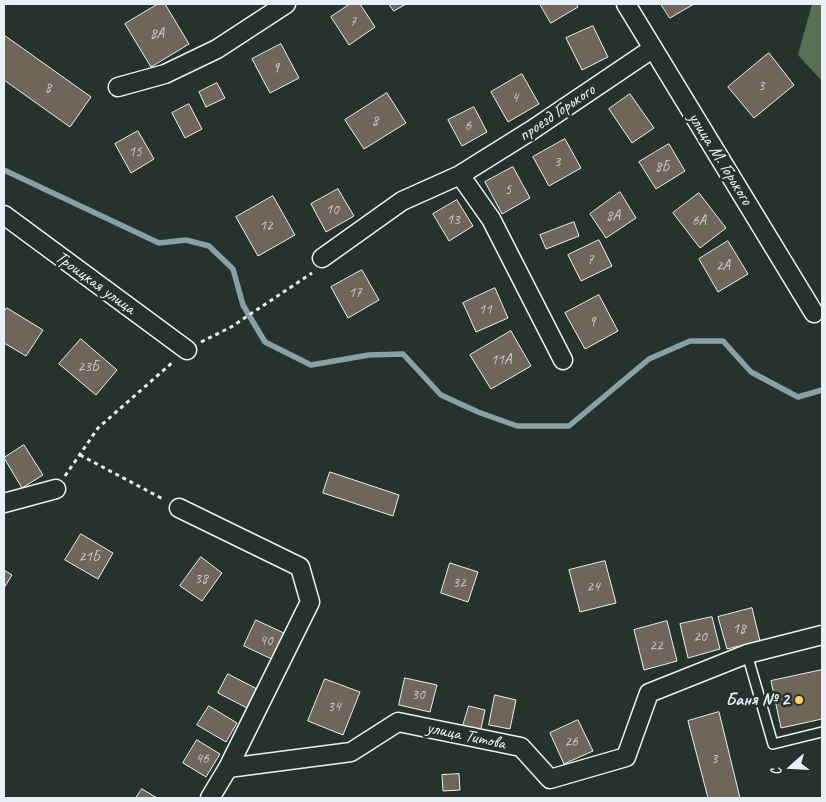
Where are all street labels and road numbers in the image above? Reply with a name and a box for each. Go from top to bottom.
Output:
street label: проезд Горького [515,80,599,146]
street label: улица М. Горького [683,109,757,209]
street label: Троицкая улица [51,247,139,319]
street label: улица Титова [425,717,507,755]

